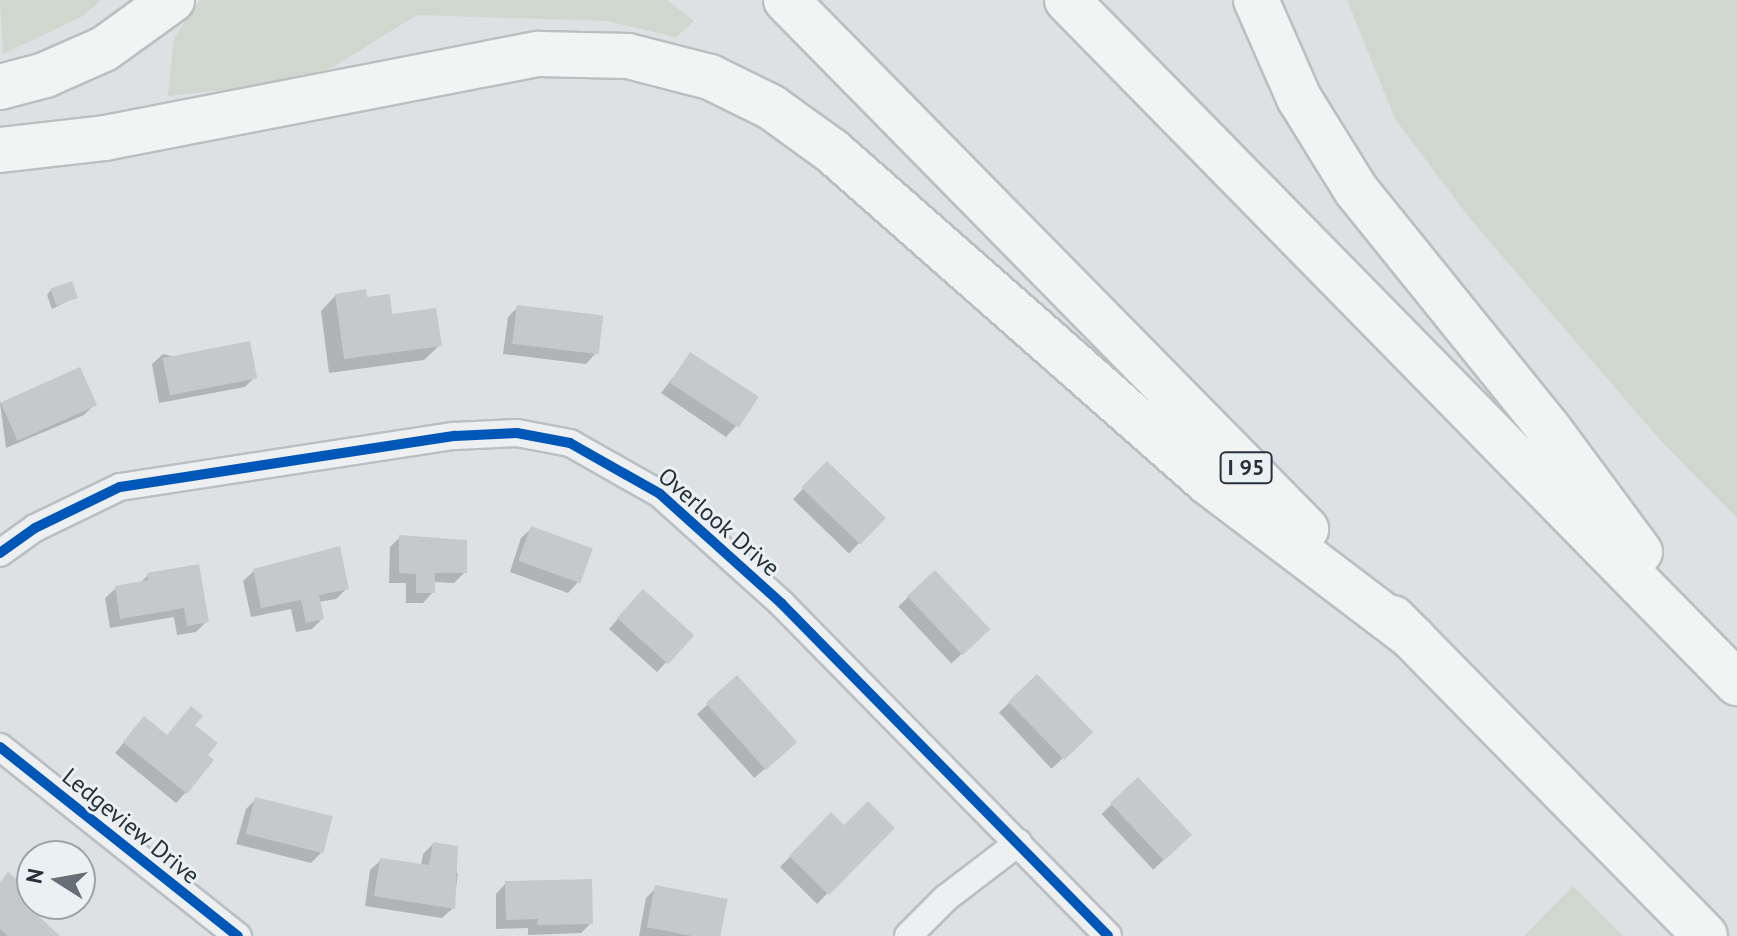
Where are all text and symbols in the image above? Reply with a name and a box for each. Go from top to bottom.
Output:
road number: I 95 [1218,450,1274,486]
street label: Overlook Drive [652,461,786,583]
street label: Ledgeview Drive [56,762,206,890]
north arrow [16,840,96,920]
text: N [19,866,50,886]

